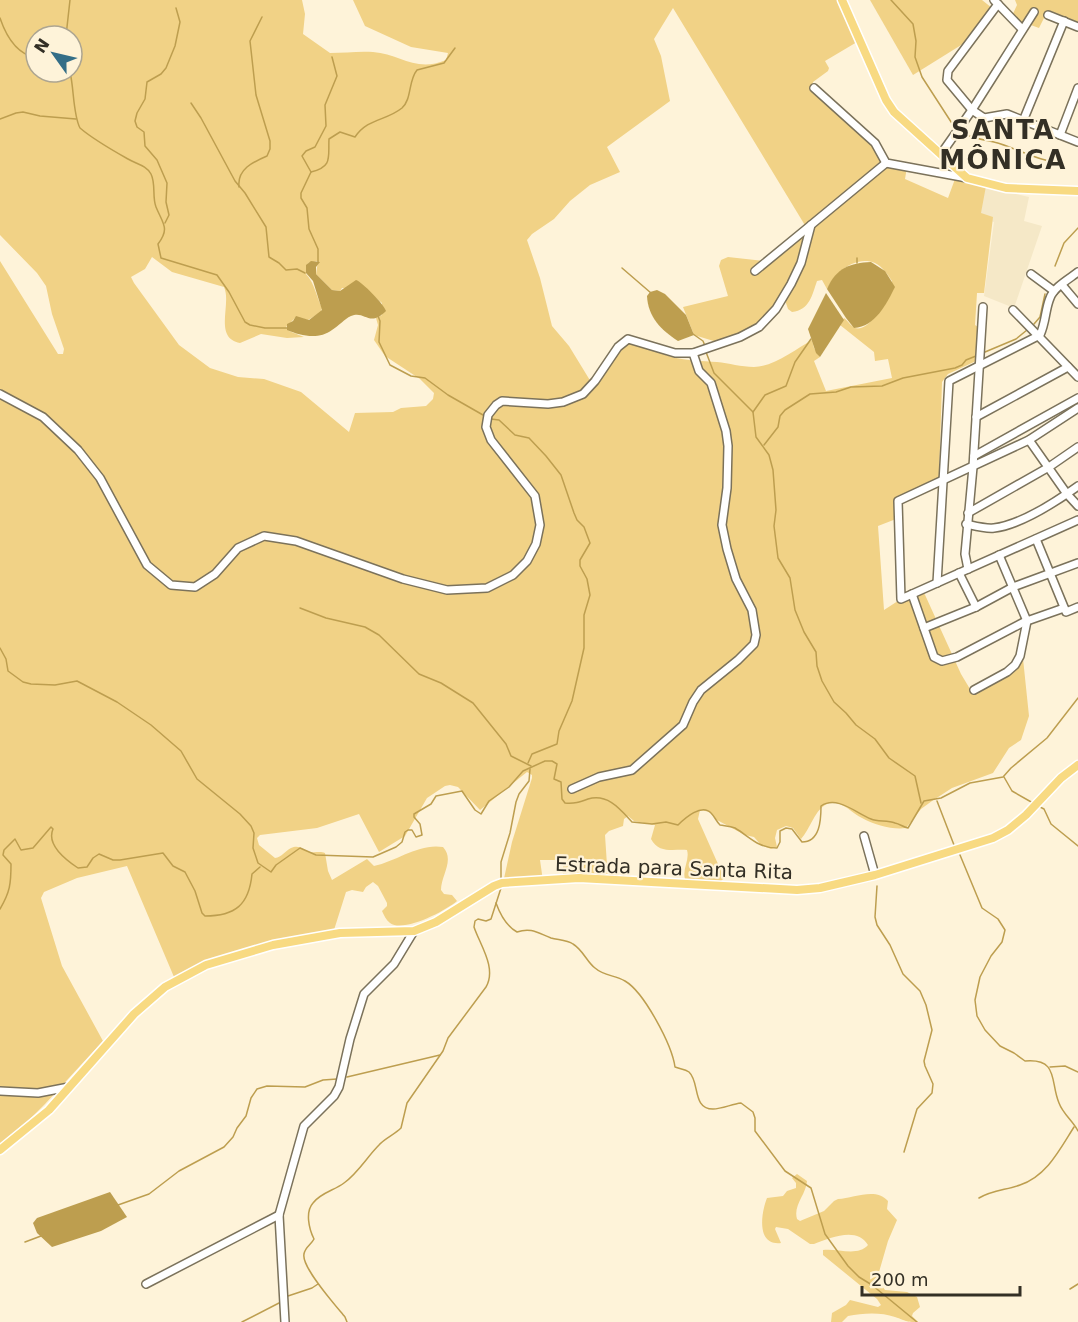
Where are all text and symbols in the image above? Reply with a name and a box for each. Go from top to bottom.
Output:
north arrow [24,24,84,84]
text: N [30,35,54,57]
district label: SANTA MÔNICA [939,115,1067,175]
street label: Estrada para Santa Rita [555,852,793,884]
scale bar [862,1259,1020,1297]
text: 200 m [871,1269,929,1290]

